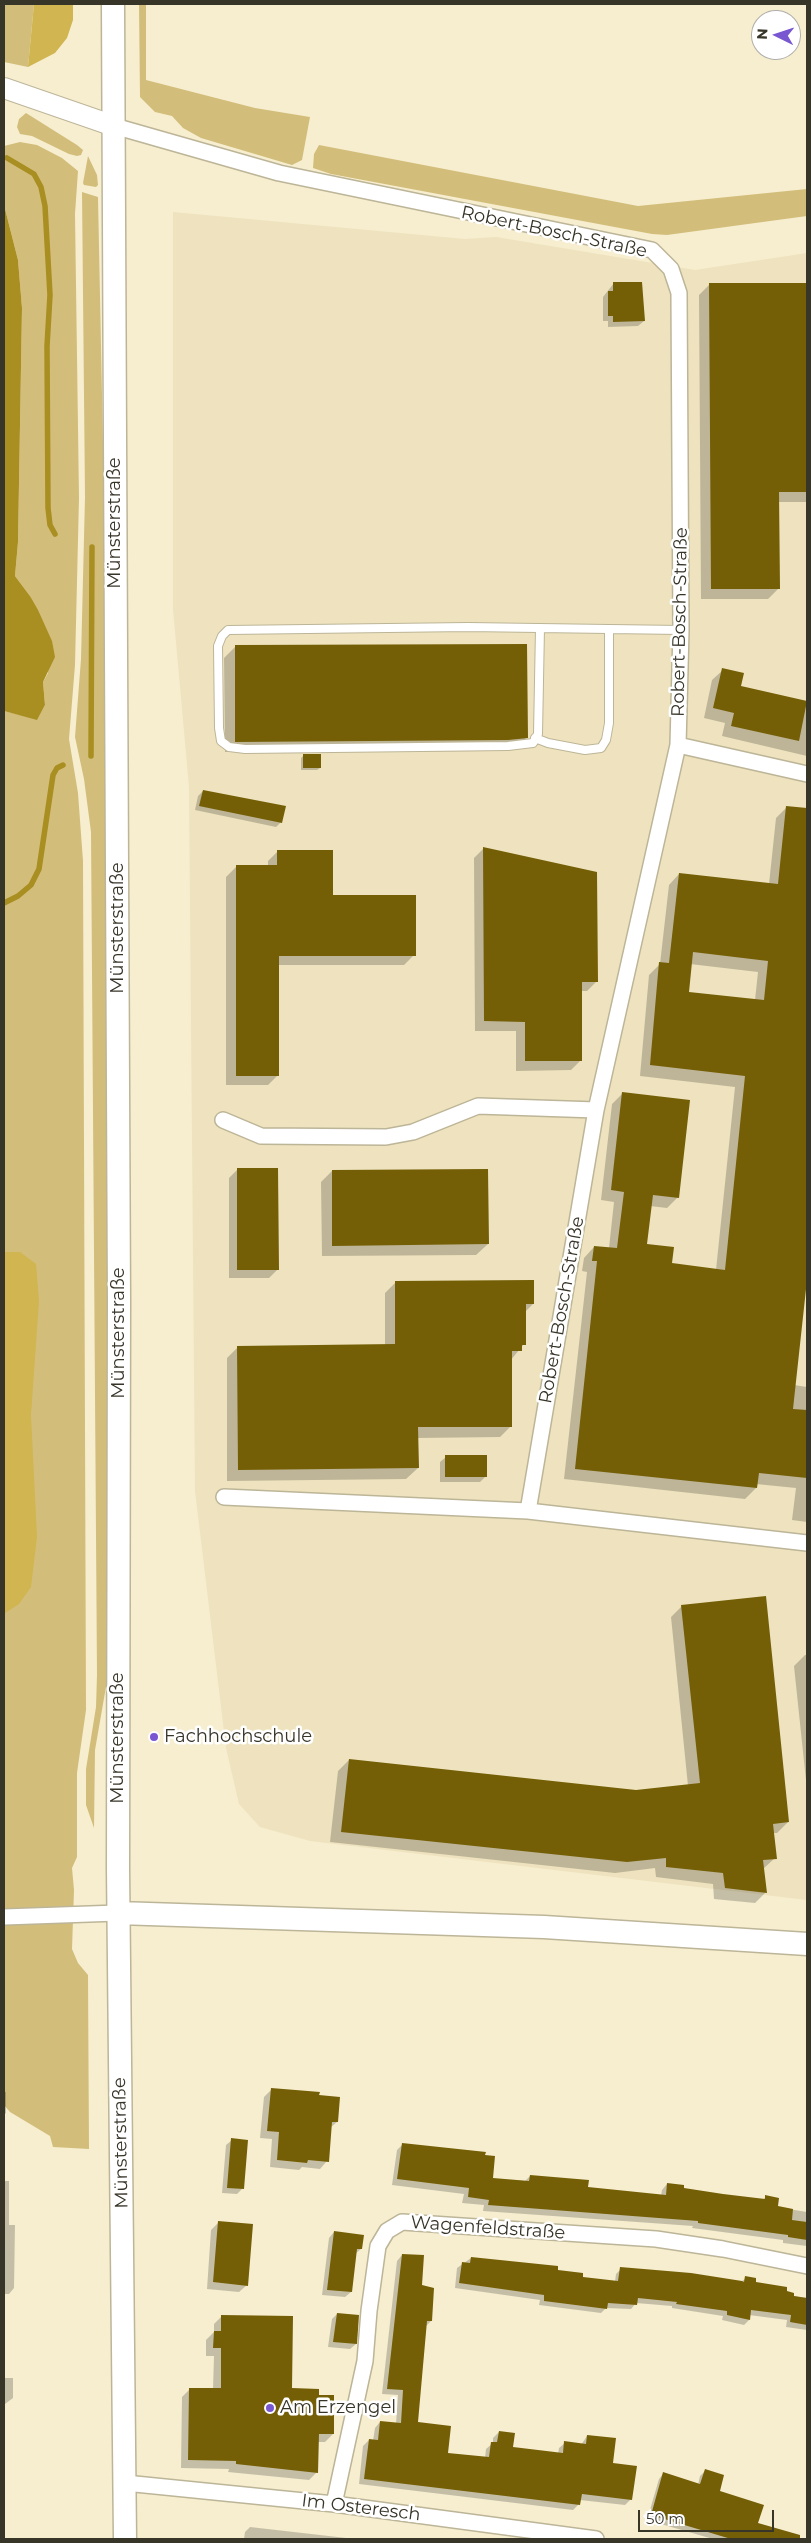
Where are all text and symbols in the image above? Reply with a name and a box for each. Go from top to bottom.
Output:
north arrow [751,10,801,60]
text: N [753,28,771,40]
street label: Robert-Bosch-Straße [459,202,649,262]
street label: Münsterstraße [104,457,126,589]
street label: Robert-Bosch-Straße [668,527,692,717]
street label: Münsterstraße [107,862,129,994]
street label: Robert-Bosch-Straße [535,1215,589,1405]
street label: Münsterstraße [108,1267,130,1399]
street label: Münsterstraße [107,1672,129,1804]
place label: Fachhochschule [164,1726,312,1748]
marker: Fachhochschule [148,1731,160,1743]
street label: Münsterstraße [109,2077,133,2209]
street label: Wagenfeldstraße [410,2212,566,2244]
place label: Am Erzengel [280,2397,396,2419]
marker: Am Erzengel [264,2402,276,2414]
street label: Im Osteresch [300,2490,422,2526]
scale bar [641,2500,777,2532]
text: 50 m [646,2509,684,2528]

